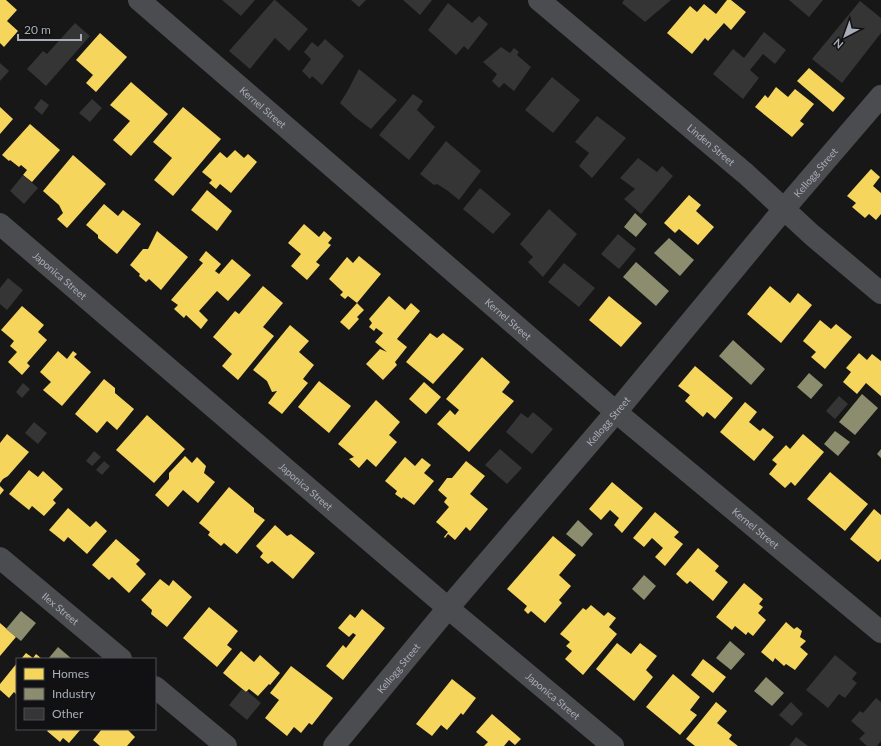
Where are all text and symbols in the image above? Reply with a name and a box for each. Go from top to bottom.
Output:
scale bar [18,16,81,42]
north arrow [825,16,865,56]
text: 20 m [24,22,51,37]
text: N [831,36,846,52]
street label: Kernel Street [237,84,289,131]
street label: Linden Street [685,121,738,168]
street label: Kellogg Street [791,145,840,199]
street label: Japonica Street [31,249,90,302]
street label: Kernel Street [483,296,534,343]
street label: Kellogg Street [584,394,633,448]
street label: Japonica Street [277,460,336,513]
street label: Kernel Street [730,505,782,551]
street label: Ilex Street [40,590,82,628]
street label: Kellogg Street [374,640,423,696]
legend [16,658,156,730]
text: Homes [52,666,89,681]
street label: Japonica Street [524,670,583,722]
text: Industry [52,686,96,701]
text: Other [52,706,84,721]

